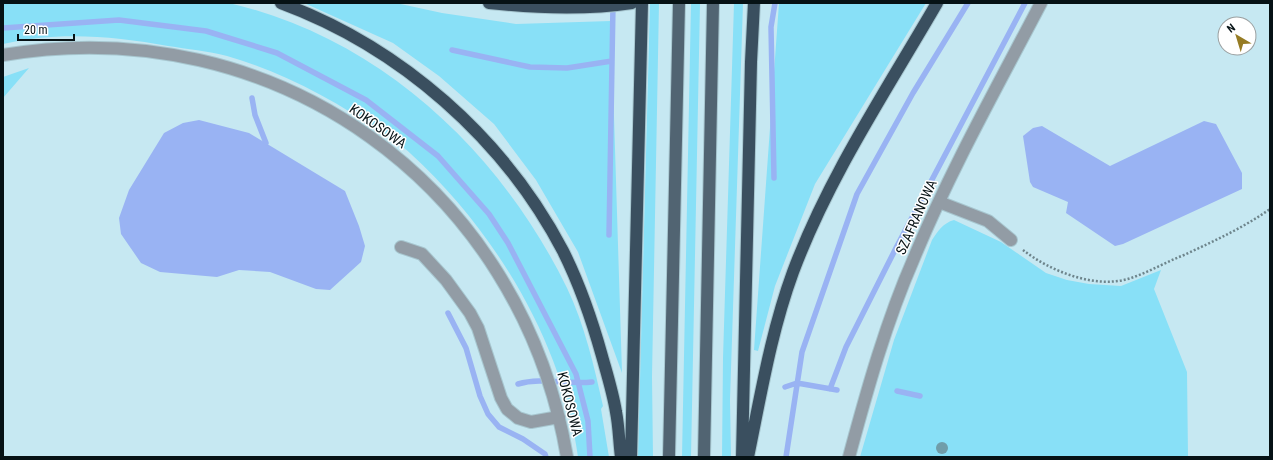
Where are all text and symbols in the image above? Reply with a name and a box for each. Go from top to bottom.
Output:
scale bar [18,16,74,42]
north arrow [1217,16,1257,56]
text: N [1224,21,1238,36]
text: 20 m [24,23,48,37]
street label: KOKOSOWA [346,101,410,151]
street label: SZAFRANOWA [892,177,940,257]
street label: KOKOSOWA [554,370,586,438]

